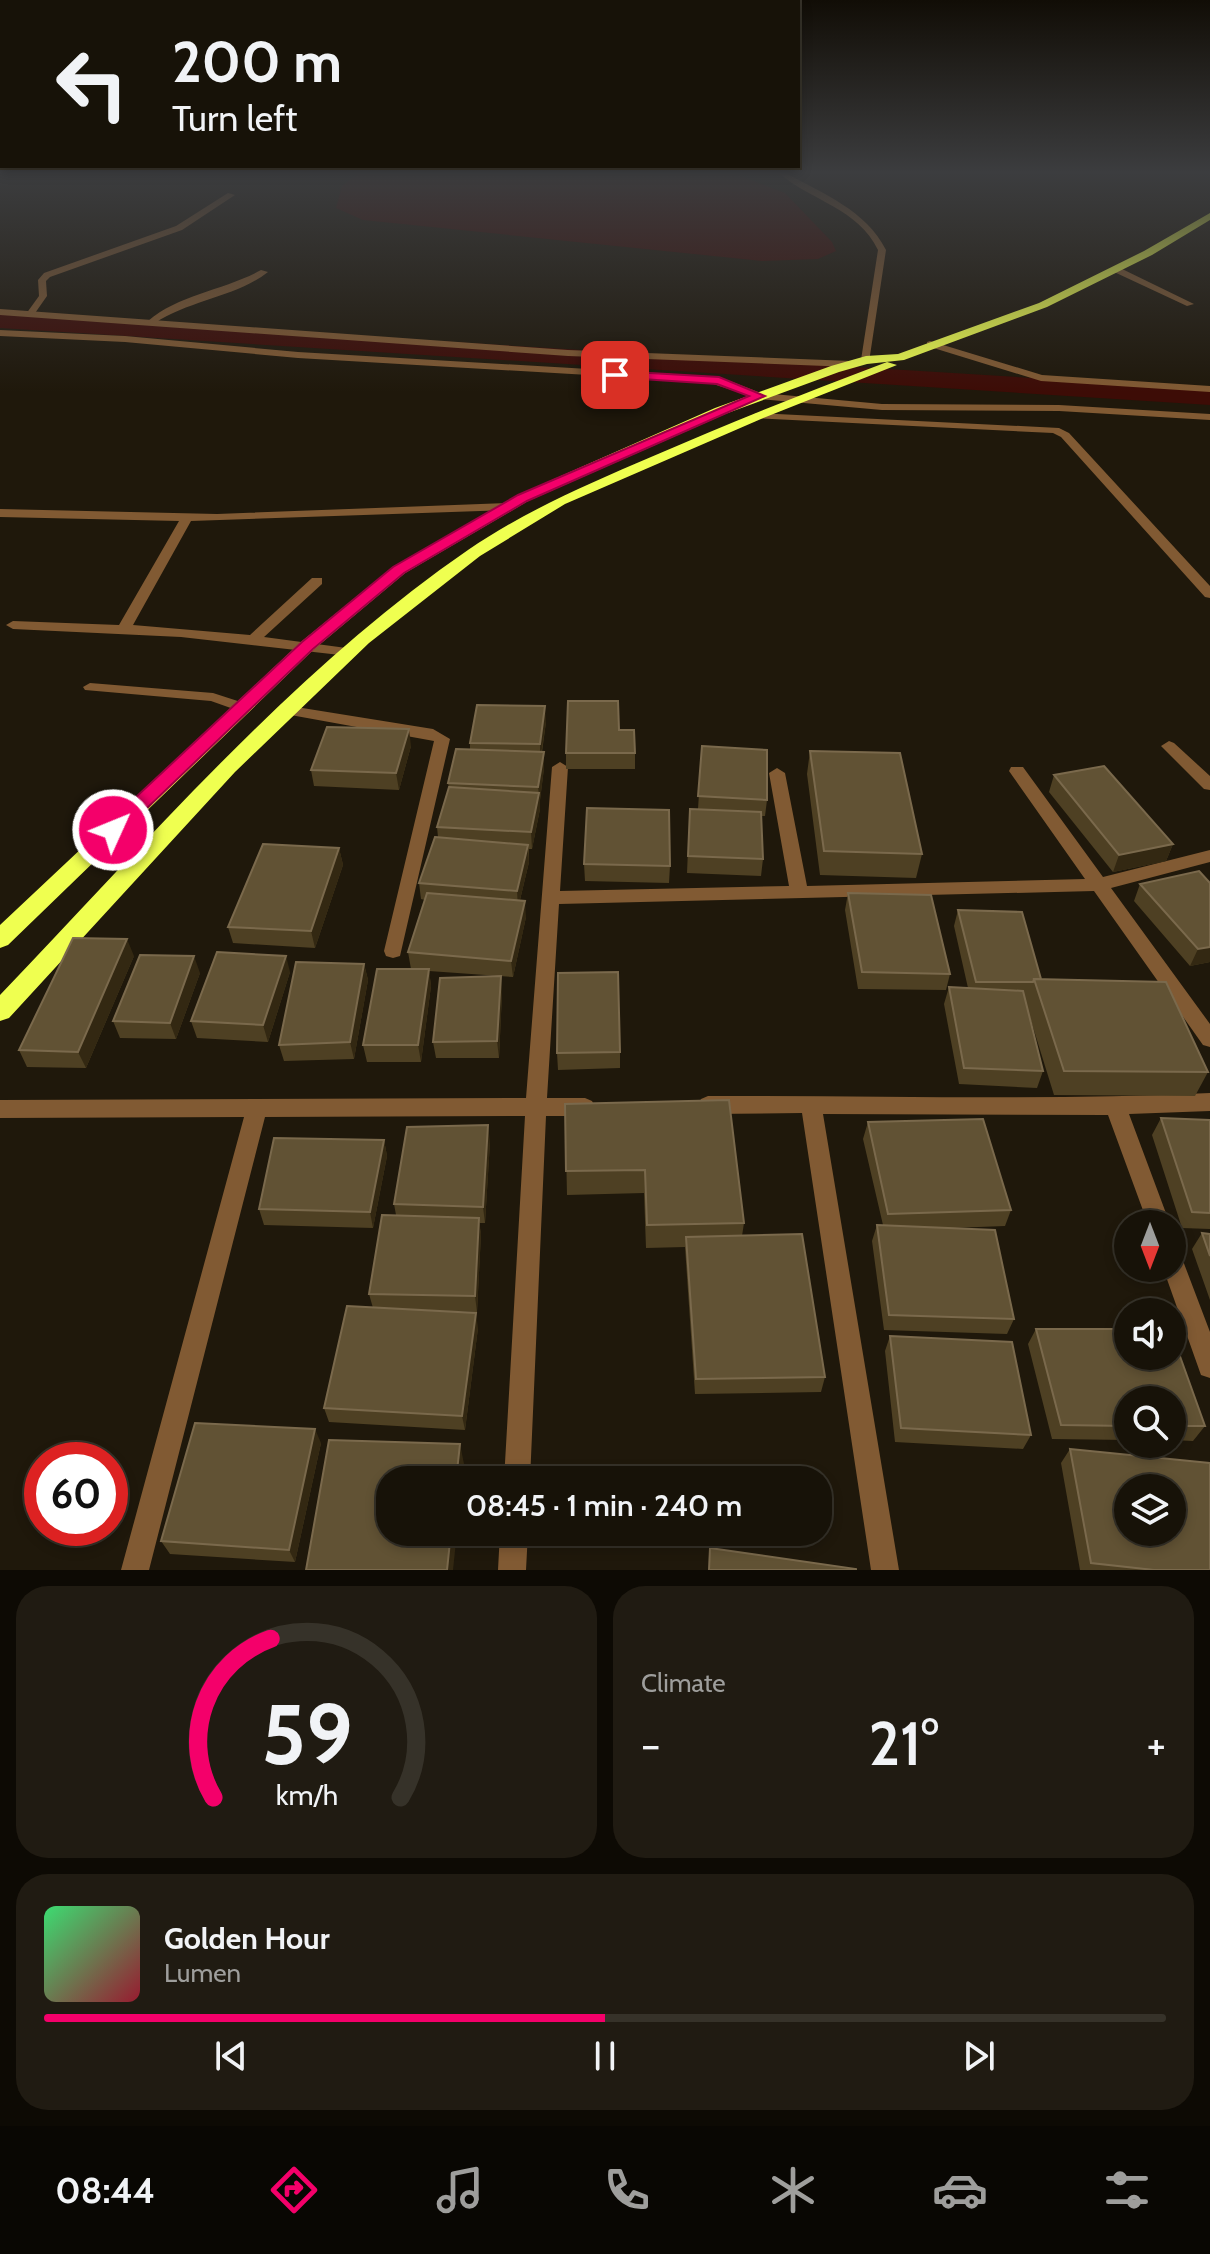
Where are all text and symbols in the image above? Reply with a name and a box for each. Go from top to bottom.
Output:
text: 200 m [172,28,342,96]
icon: left [40,32,144,136]
text: Turn left [172,96,297,140]
pin [581,341,649,409]
icon: arrive [593,353,637,397]
position arrow [71,788,155,872]
north arrow [1114,1210,1186,1282]
map controls [1114,1210,1186,1546]
button: sound [1114,1298,1186,1370]
button: search [1114,1386,1186,1458]
speed limit sign: 60 [24,1442,128,1546]
button: layers [1114,1474,1186,1546]
text: 08:45 · 1 min · 240 m [466,1487,742,1524]
text: Climate [641,1667,726,1699]
text: 59 [261,1684,352,1785]
text: 21° [868,1707,939,1780]
text: − [641,1718,660,1771]
text: + [1147,1718,1166,1771]
text: km/h [275,1777,338,1812]
text: Golden Hour [164,1920,330,1957]
text: Lumen [164,1957,241,1989]
icon: previous [209,2034,253,2078]
icon: pause [583,2034,627,2078]
icon: next [957,2034,1001,2078]
icon: directions [266,2162,322,2218]
icon: music [432,2162,488,2218]
icon: phone [599,2162,655,2218]
icon: climate [765,2162,821,2218]
icon: car [932,2162,988,2218]
icon: filters [1099,2162,1155,2218]
text: 08:44 [55,2168,155,2212]

